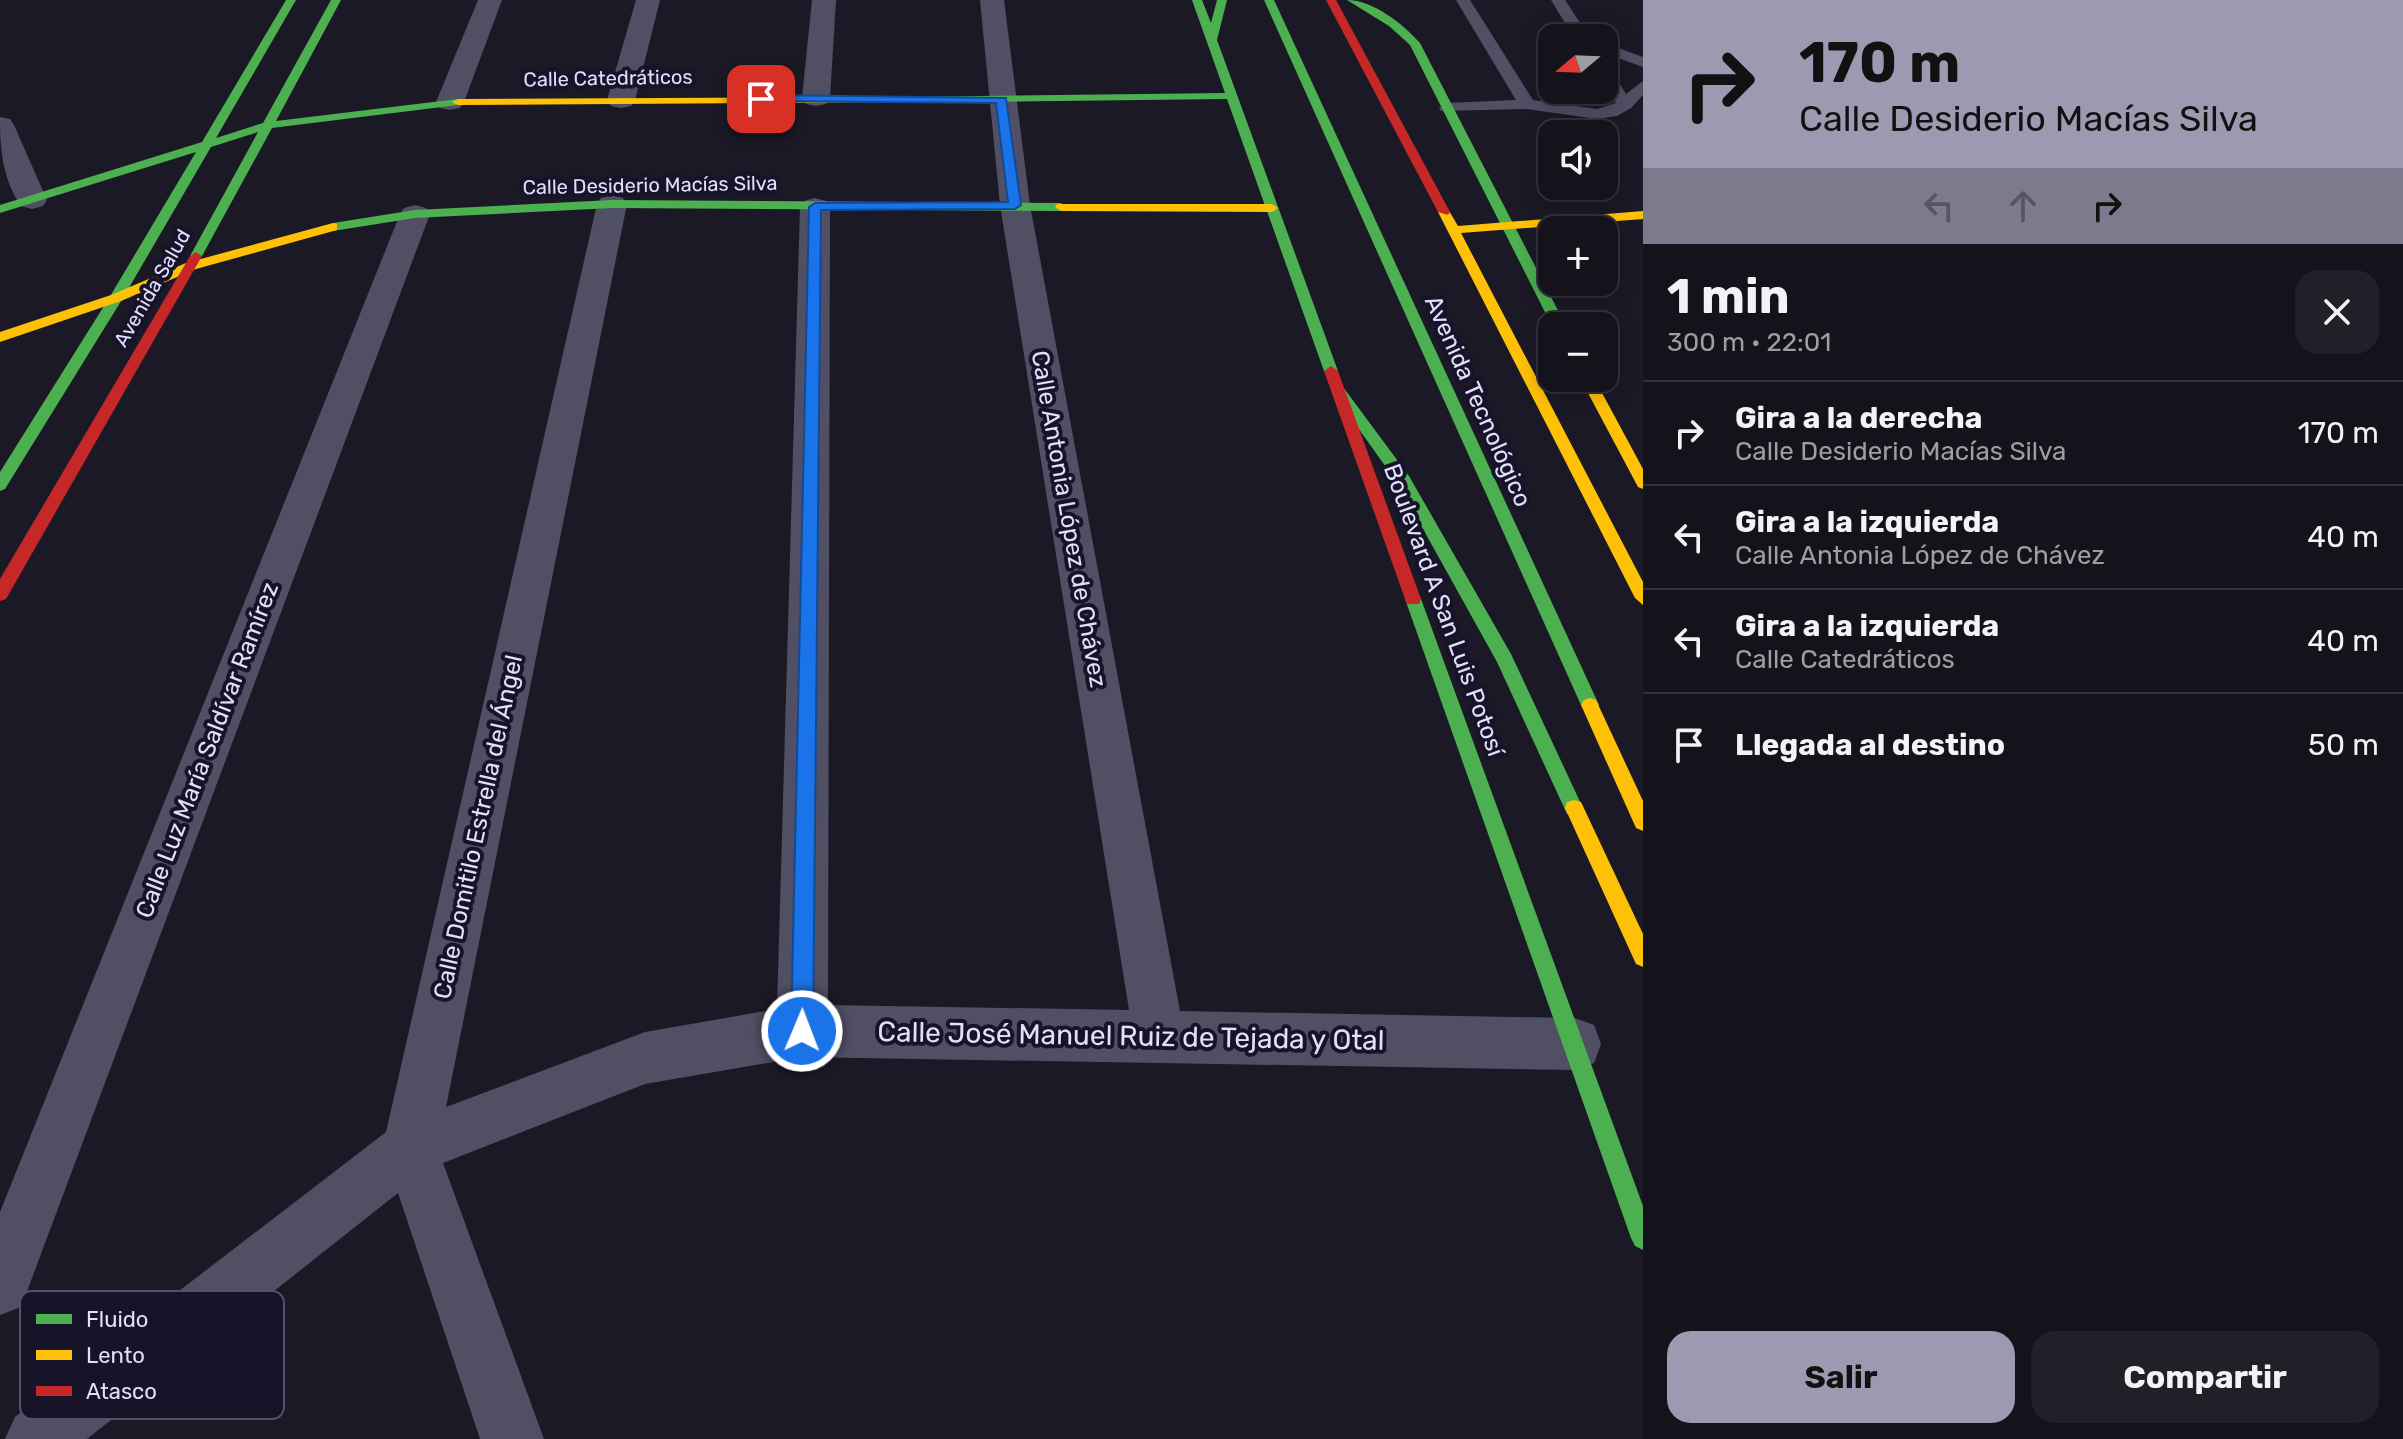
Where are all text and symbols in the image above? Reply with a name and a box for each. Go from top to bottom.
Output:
north arrow [1538,24,1618,104]
map controls [1538,24,1618,392]
text: 170 m [1799,30,1960,96]
icon: right [1667,32,1771,136]
street label: Calle Catedráticos [523,65,693,91]
pin [727,65,795,133]
icon: arrive [739,77,783,121]
text: Calle Desiderio Macías Silva [1799,97,2258,140]
button: sound [1538,120,1618,200]
street label: Calle Desiderio Macías Silva [522,171,778,199]
icon: left [1917,184,1961,228]
icon: ahead [2001,184,2045,228]
icon: right [2085,184,2129,228]
button: + [1538,216,1618,296]
street label: Avenida Salud [109,225,195,351]
text: 1 min [1667,268,1790,325]
button: close [2295,270,2379,354]
street label: Avenida Tecnológico [1419,291,1537,511]
button: − [1538,312,1618,392]
text: 300 m · 22:01 [1667,327,1831,358]
street label: Calle Antonia López de Chávez [1026,349,1112,689]
text: Gira a la derecha [1735,400,1982,436]
icon: right [1667,411,1711,455]
text: 170 m [2298,415,2379,451]
text: Calle Desiderio Macías Silva [1735,436,2066,467]
street label: Boulevard A San Luis Potosí [1378,460,1510,761]
text: Gira a la izquierda [1735,504,1999,540]
icon: left [1667,515,1711,559]
text: 40 m [2307,519,2379,555]
text: Calle Antonia López de Chávez [1735,540,2105,571]
street label: Calle Luz María Saldívar Ramírez [130,578,284,922]
text: Gira a la izquierda [1735,608,1999,644]
icon: left [1667,619,1711,663]
text: 40 m [2307,623,2379,659]
text: Calle Catedráticos [1735,644,1955,675]
street label: Calle Domitilo Estrella del Ángel [428,653,528,1001]
icon: arrive [1667,723,1711,767]
text: Llegada al destino [1735,727,2005,763]
text: 50 m [2308,727,2379,763]
position arrow [760,989,844,1073]
street label: Calle José Manuel Ruiz de Tejada y Otal [877,1015,1385,1057]
legend [20,1291,284,1419]
text: Fluido [86,1306,148,1333]
button: Salir [1667,1331,2015,1423]
button: Compartir [2031,1331,2379,1423]
text: Lento [86,1342,145,1369]
text: Atasco [86,1378,157,1405]

